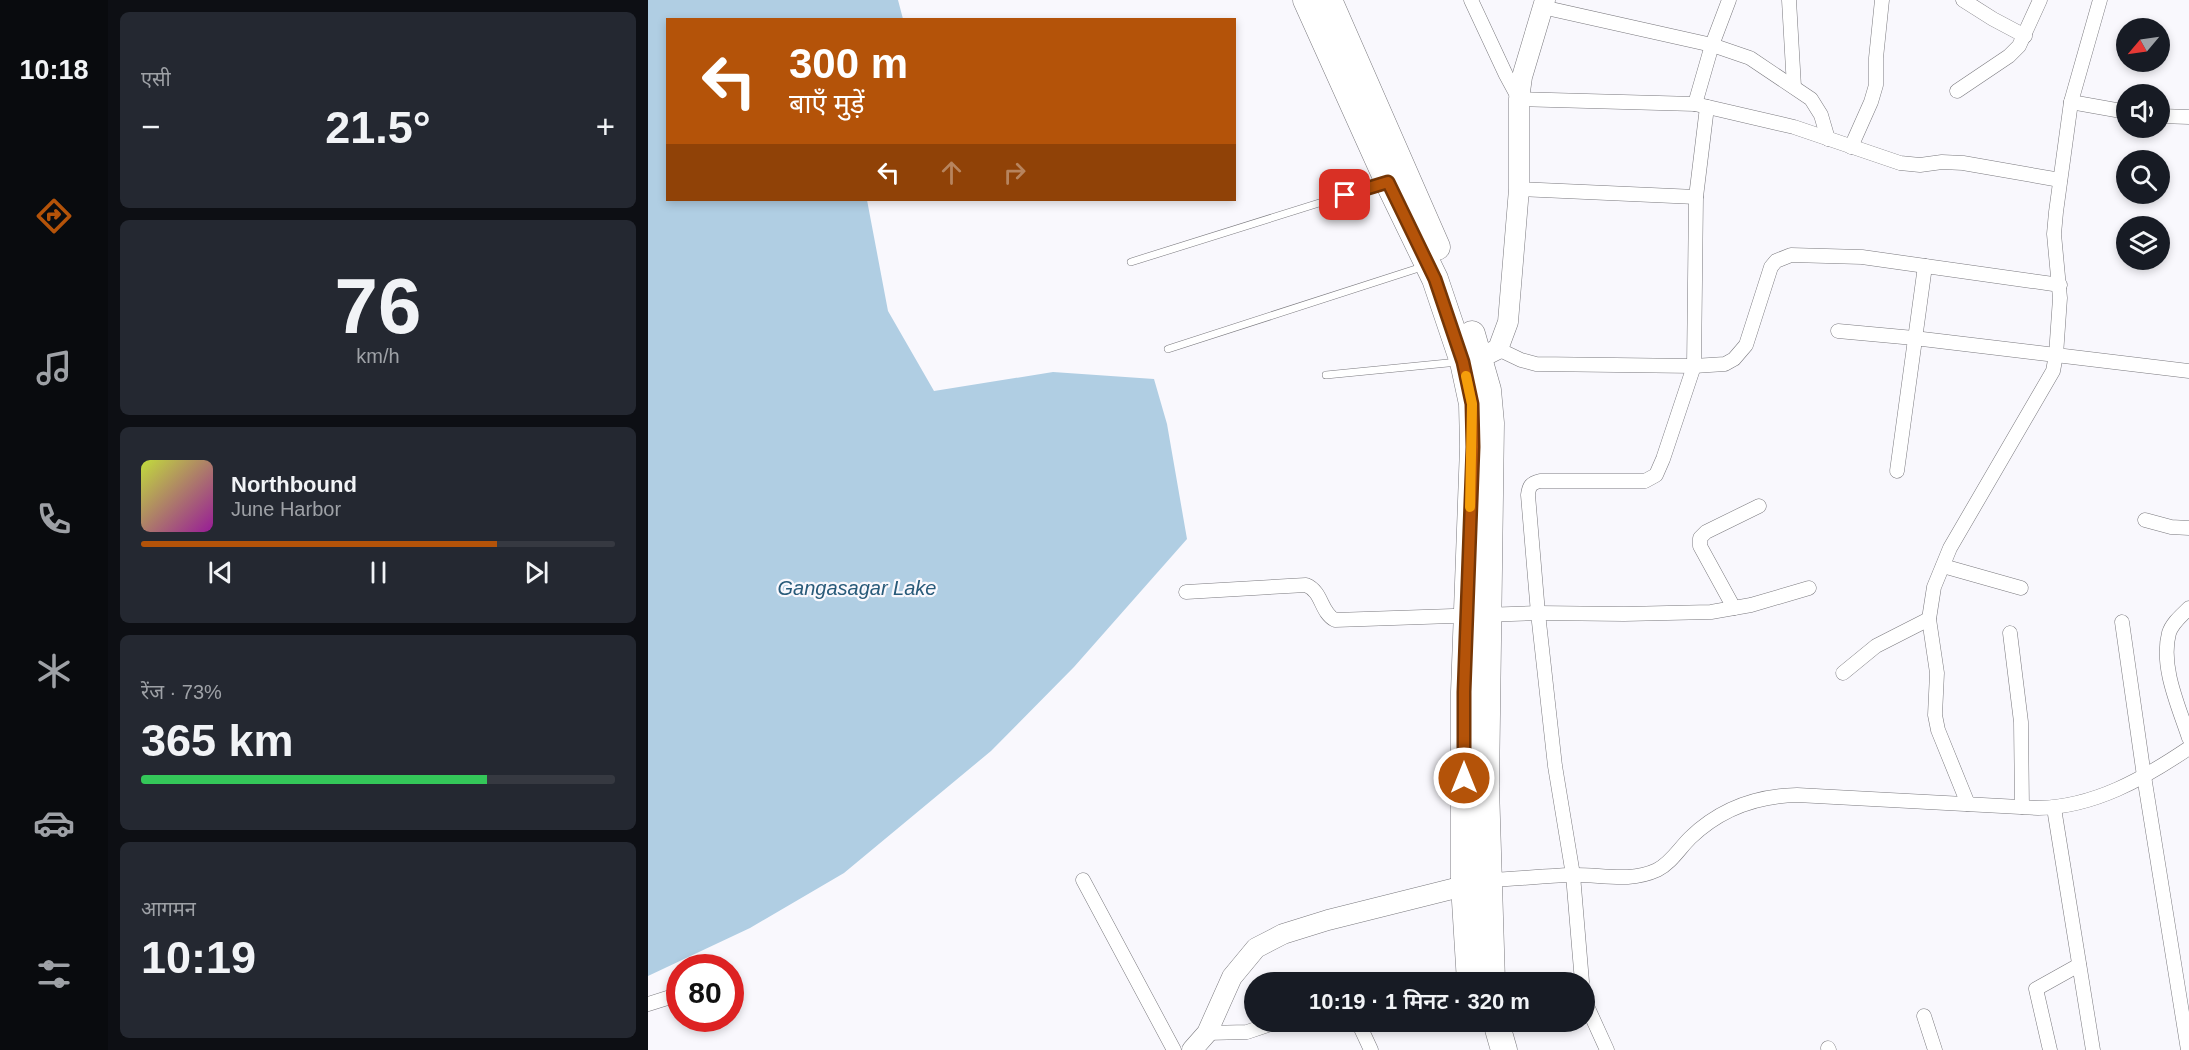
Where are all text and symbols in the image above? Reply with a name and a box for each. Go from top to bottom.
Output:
north arrow [2116,18,2170,72]
map controls [2116,18,2170,270]
text: 300 m [789,40,908,87]
icon: left [690,42,768,120]
text: 10:18 [19,55,89,85]
text: एसी [141,68,171,90]
button: sound [2116,84,2170,138]
text: बाएँ मुड़ें [789,89,864,119]
text: 21.5° [325,102,431,153]
text: − [141,108,160,145]
text: + [596,108,615,145]
button: search [2116,150,2170,204]
icon: left [872,156,905,189]
icon: ahead [935,156,968,189]
icon: right [998,156,1031,189]
pin [1319,169,1370,220]
icon: arrive [1328,178,1361,211]
icon: directions [33,195,75,237]
button: layers [2116,216,2170,270]
text: 76 [335,262,421,350]
text: km/h [356,345,400,367]
icon: music [33,347,75,389]
text: Northbound [231,472,357,497]
icon: phone [33,498,75,540]
text: June Harbor [231,498,341,520]
icon: previous [204,556,237,589]
icon: pause [362,556,395,589]
icon: next [520,556,553,589]
water label: Gangasagar Lake [777,577,937,599]
icon: climate [33,650,75,692]
text: रेंज · 73% [141,681,222,703]
text: 365 km [141,715,294,766]
position arrow [1432,746,1496,810]
icon: car [33,802,75,844]
text: आगमन [141,898,196,920]
text: 10:19 [141,932,256,983]
icon: filters [33,953,75,995]
speed limit sign: 80 [666,954,744,1032]
text: 10:19 · 1 मिनट · 320 m [1309,989,1530,1014]

